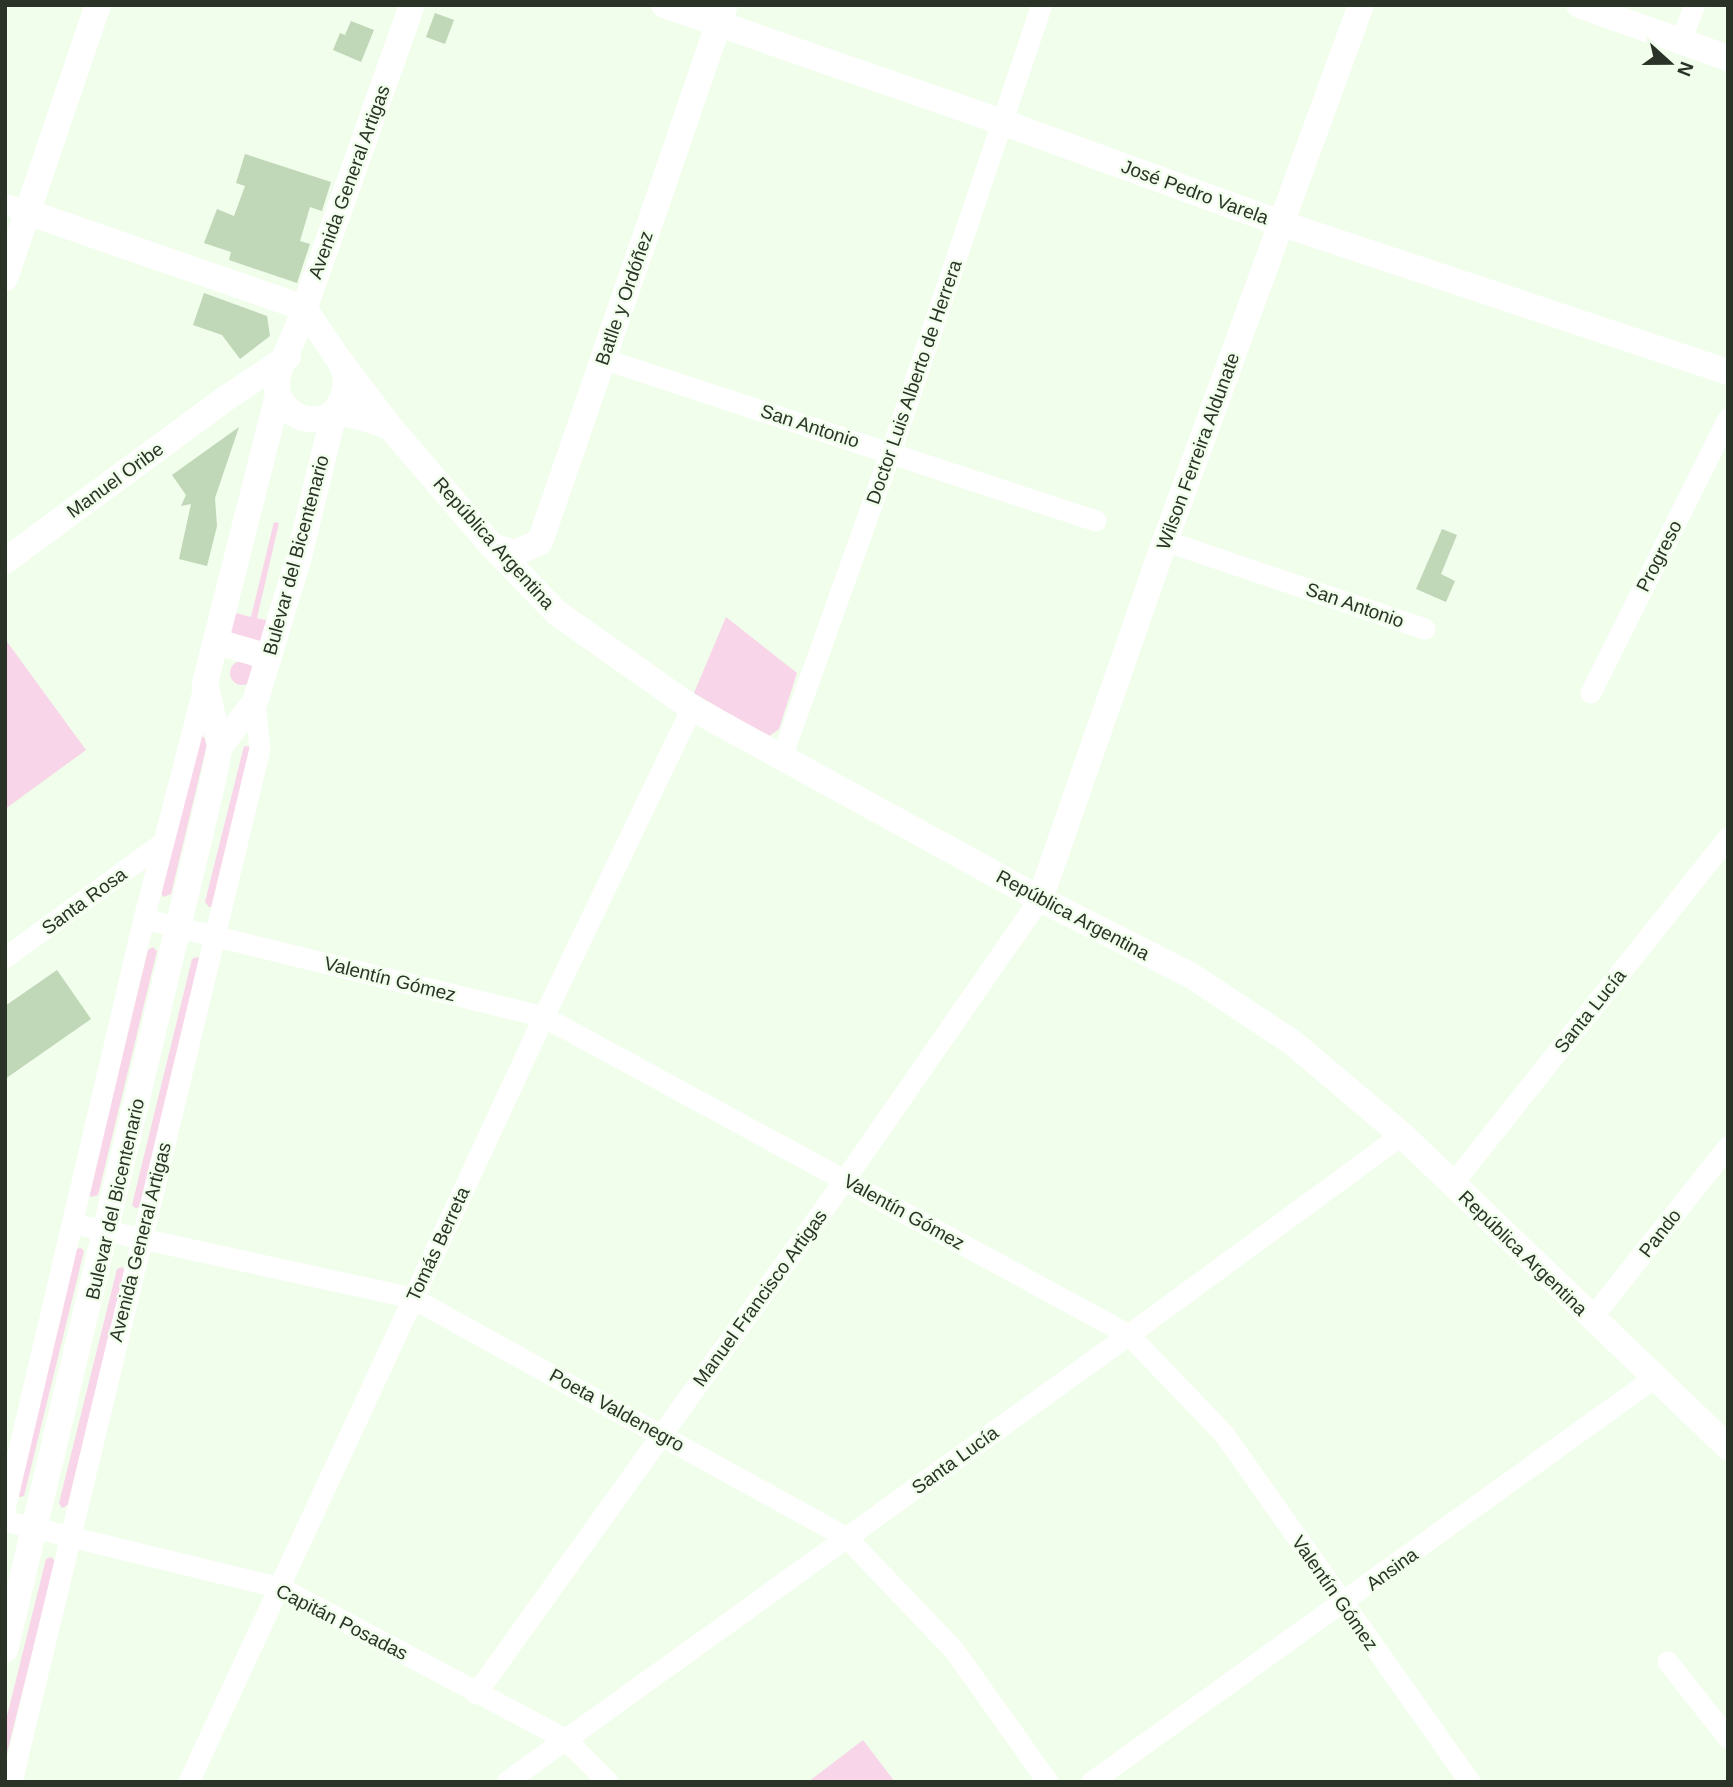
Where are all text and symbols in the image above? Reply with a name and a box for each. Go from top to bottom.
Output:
north arrow [1635,28,1705,98]
text: N [1673,59,1698,79]
street label: Avenida General Artigas [304,82,394,282]
street label: José Pedro Varela [1119,156,1272,229]
street label: Batlle y Ordóñez [591,228,657,368]
street label: Doctor Luis Alberto de Herrera [862,257,966,507]
street label: Wilson Ferreira Aldunate [1153,350,1243,552]
street label: San Antonio [758,400,862,452]
street label: Manuel Oribe [63,438,167,522]
street label: Bulevar del Bicentenario [259,453,333,657]
street label: República Argentina [429,473,559,614]
street label: Progreso [1632,517,1686,595]
street label: San Antonio [1303,578,1407,632]
street label: Santa Rosa [38,863,131,939]
street label: República Argentina [993,866,1153,964]
street label: Valentín Gómez [322,953,458,1005]
street label: Santa Lucía [1550,965,1630,1057]
street label: Bulevar del Bicentenario [82,1096,148,1302]
street label: Avenida General Artigas [105,1140,175,1344]
street label: Valentín Gómez [840,1170,968,1254]
street label: Tomás Berreta [402,1183,474,1304]
street label: República Argentina [1455,1186,1592,1320]
street label: Pando [1635,1205,1685,1261]
street label: Manuel Francisco Artigas [689,1206,831,1390]
street label: Poeta Valdenegro [546,1364,688,1456]
street label: Santa Lucía [908,1421,1003,1498]
street label: Valentín Gómez [1288,1532,1382,1654]
street label: Ansina [1362,1543,1422,1595]
street label: Capitán Posadas [273,1580,411,1664]

